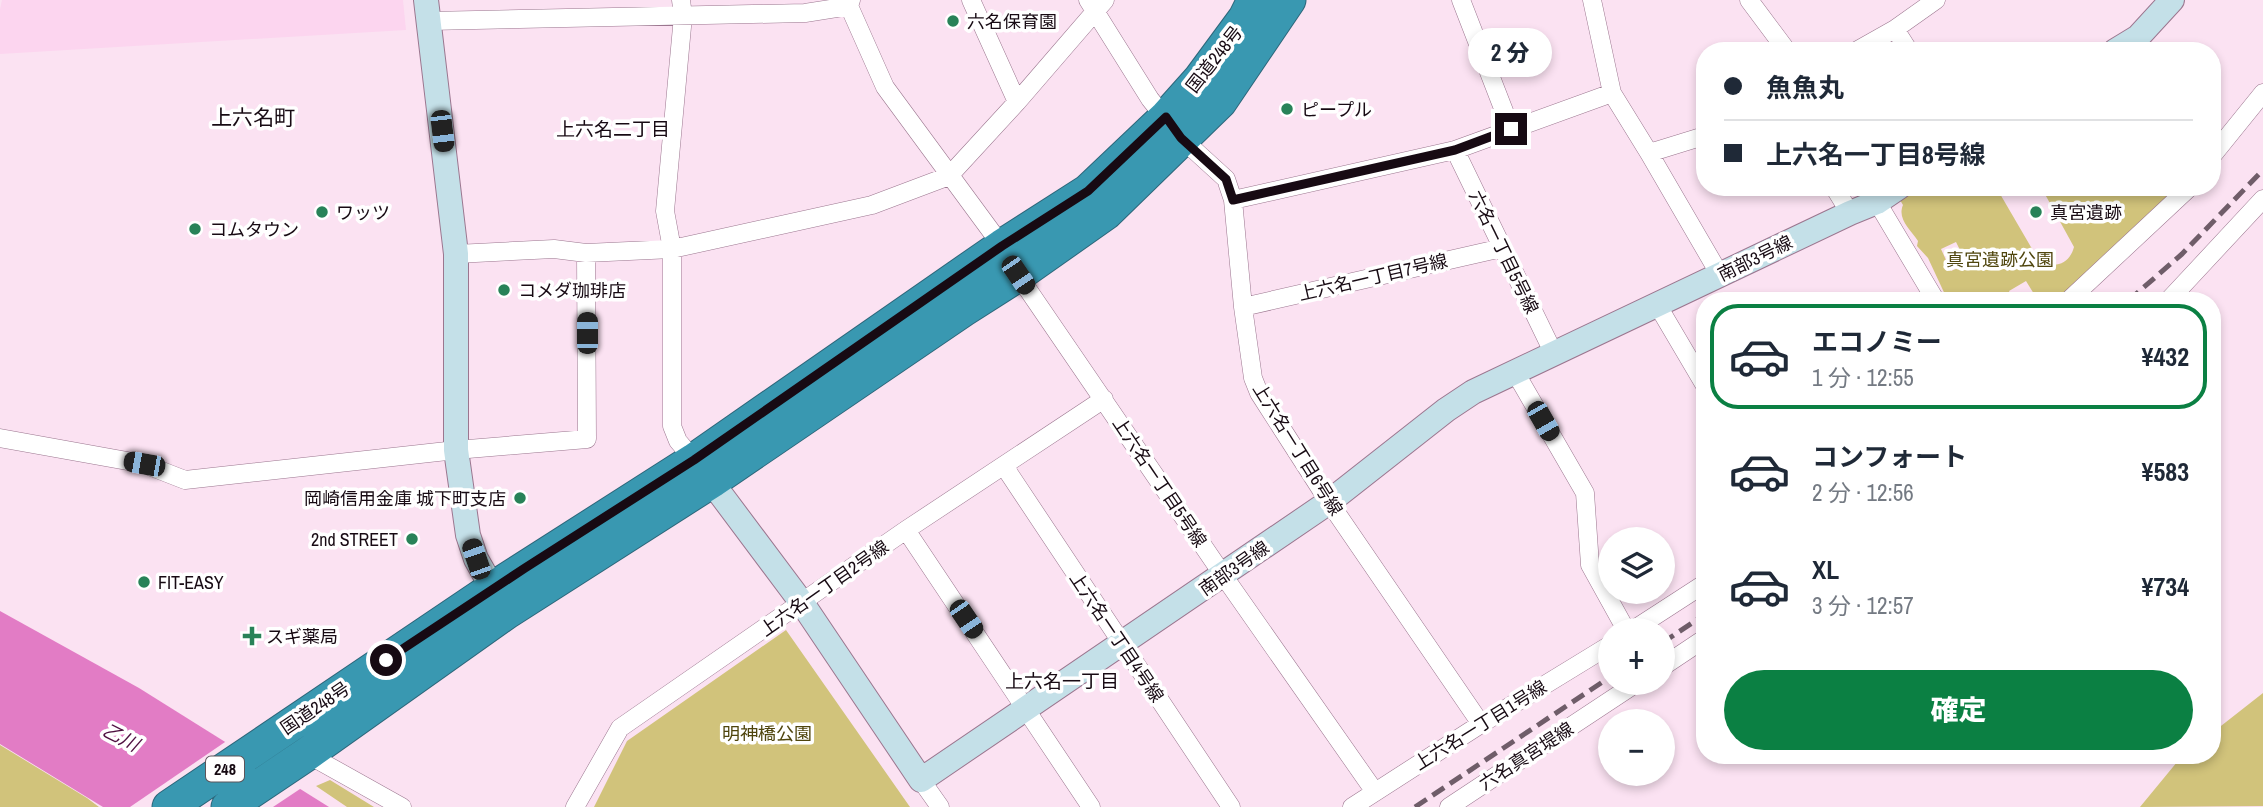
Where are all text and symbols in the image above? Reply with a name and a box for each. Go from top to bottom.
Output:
place label: 六名保育園 [967,9,1057,34]
marker: 六名保育園 [945,13,961,29]
street label: 国道248号 [1180,20,1248,98]
callout: 2 分 [1469,27,1553,76]
text: 2 分 [1491,37,1529,68]
text: 魚魚丸 [1766,70,1844,105]
place label: ピープル [1301,97,1372,122]
marker: ピープル [1279,101,1295,117]
district label: 上六名町 [211,103,295,132]
car [430,109,455,153]
route end [1495,113,1527,145]
district label: 上六名二丁目 [556,116,670,142]
text: 上六名一丁目8号線 [1766,137,1986,172]
street label: 六名一丁目5号線 [1463,186,1545,318]
place label: ワッツ [336,200,390,225]
place label: 真宮遺跡 [2050,200,2122,225]
marker: ワッツ [314,204,330,220]
marker: 真宮遺跡 [2028,204,2044,220]
place label: コムタウン [209,217,299,242]
marker: コムタウン [187,221,203,237]
street label: 南部3号線 [1713,229,1797,287]
park label: 真宮遺跡公園 [1946,247,2054,272]
street label: 上六名一丁目7号線 [1296,248,1450,306]
car [998,252,1039,298]
place label: コメダ珈琲店 [518,278,626,303]
marker: コメダ珈琲店 [496,282,512,298]
car [577,312,598,354]
text: エコノミー [1812,324,1942,359]
icon: car [1728,325,1791,388]
text: ¥432 [2142,339,2189,374]
text: 1 分 · 12:55 [1812,362,1914,393]
street label: 上六名一丁目6号線 [1247,378,1349,520]
car [1524,398,1563,444]
street label: 上六名一丁目5号線 [1107,412,1213,552]
text: コンフォート [1812,439,1967,474]
icon: car [1728,440,1791,503]
car [122,450,167,478]
text: ¥583 [2142,454,2189,489]
text: 2 分 · 12:56 [1812,477,1914,508]
place label: 岡崎信用金庫 城下町支店 [304,486,506,511]
marker: 岡崎信用金庫 城下町支店 [512,490,528,506]
place label: 2nd STREET [311,527,398,552]
map controls [1598,527,1675,786]
button: layers [1598,527,1675,604]
marker: 2nd STREET [404,531,420,547]
street label: 上六名一丁目2号線 [754,534,894,642]
street label: 南部3号線 [1194,535,1274,601]
car [460,536,493,582]
text: XL [1812,552,1839,587]
icon: car [1728,555,1791,618]
street label: 上六名一丁目4号線 [1064,567,1170,707]
text: ¥734 [2142,569,2189,604]
place label: FIT-EASY [158,570,224,595]
marker: FIT-EASY [136,574,152,590]
text: 3 分 · 12:57 [1812,590,1914,621]
car [946,596,987,642]
button: + [1598,618,1675,695]
place label: スギ薬局 [266,624,338,649]
marker: スギ薬局 [244,628,260,644]
route start [370,644,402,676]
district label: 上六名一丁目 [1005,668,1119,694]
button: 確定 [1724,670,2193,750]
street label: 上六名一丁目1号線 [1409,674,1551,776]
street label: 国道248号 [275,676,355,740]
button: − [1598,709,1675,786]
street label: 六名真宮堤線 [1474,716,1578,796]
water label: 乙川 [98,717,146,758]
park label: 明神橋公園 [722,721,812,746]
road number: 248 [206,756,244,782]

